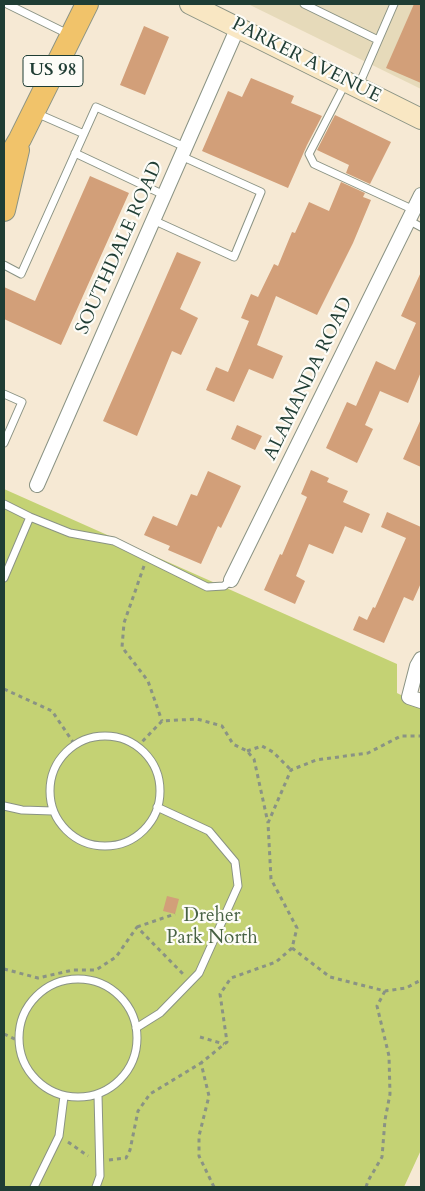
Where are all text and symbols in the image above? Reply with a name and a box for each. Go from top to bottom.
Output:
street label: PARKER AVENUE [227,13,385,109]
road number: US 98 [23,56,83,86]
street label: SOUTHDALE ROAD [72,158,168,338]
street label: ALAMANDA ROAD [260,294,358,464]
park label: Dreher Park North [166,906,258,950]

